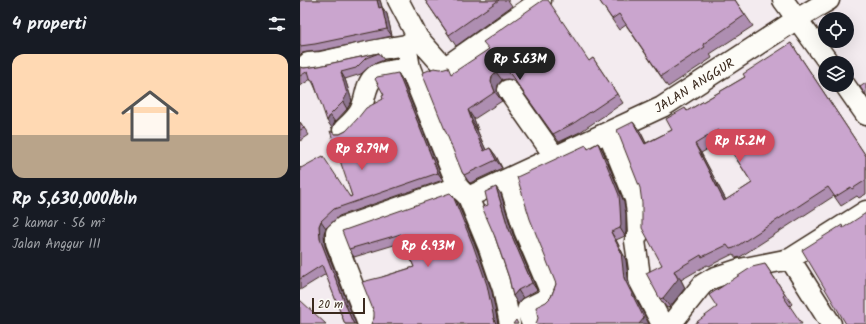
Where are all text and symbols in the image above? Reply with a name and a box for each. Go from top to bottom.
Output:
text: 4 properti [12,11,87,38]
map controls [818,12,854,92]
button: locate [818,12,854,48]
icon: filters [266,13,288,35]
pin: Rp 5.63M [479,47,561,81]
text: Rp 5.63M [493,49,547,70]
street label: JALAN ANGGUR [651,53,739,119]
button: layers [818,56,854,92]
icon: home [114,80,186,152]
pin: Rp 15.2M [699,129,781,163]
text: Rp 15.2M [715,131,765,152]
pin: Rp 8.79M [321,137,403,171]
text: Rp 8.79M [335,139,389,160]
text: Rp 5,630,000/bln [12,186,137,213]
text: 2 kamar · 56 m² [12,213,105,234]
text: Jalan Anggur III [12,234,101,255]
pin: Rp 6.93M [387,234,469,268]
text: Rp 6.93M [401,236,455,257]
scale bar [312,296,365,315]
text: 20 m [318,296,343,314]

